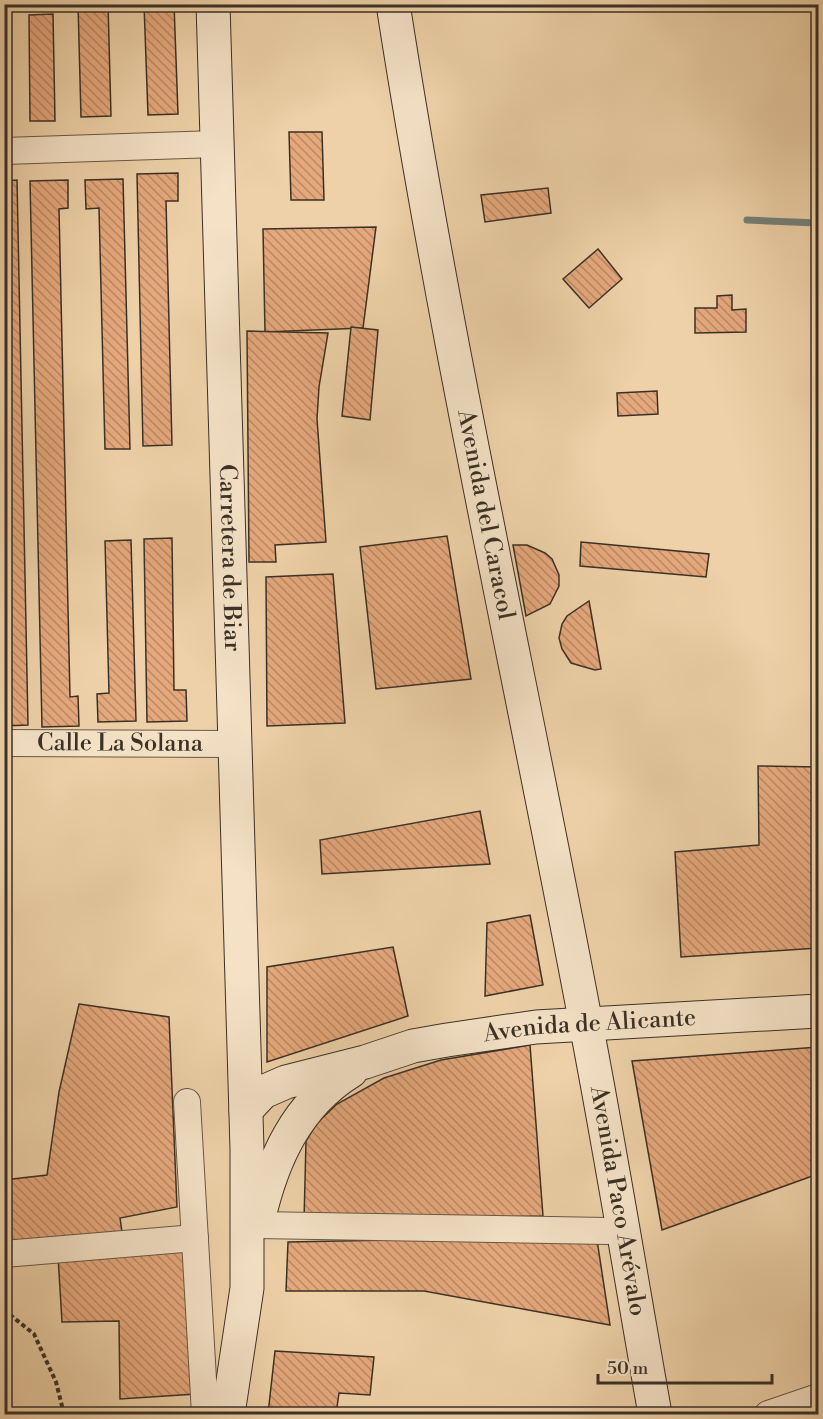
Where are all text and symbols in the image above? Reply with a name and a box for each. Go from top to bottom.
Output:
street label: Avenida del Caracol [450,406,521,622]
street label: Carretera de Biar [212,464,247,652]
street label: Calle La Solana [37,728,204,759]
street label: Avenida de Alicante [480,1003,697,1050]
street label: Avenida Paco Arévalo [583,1082,653,1318]
scale bar [598,1347,772,1385]
text: 50 m [607,1357,649,1380]

